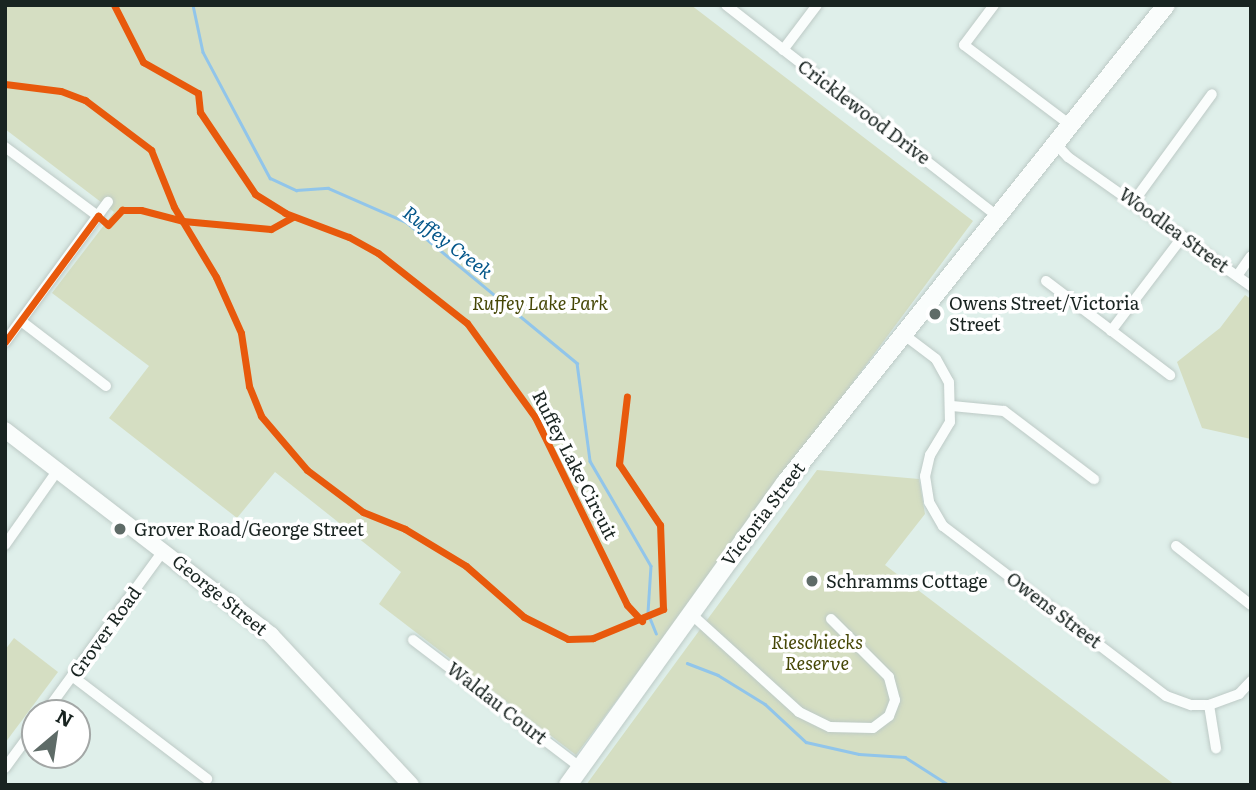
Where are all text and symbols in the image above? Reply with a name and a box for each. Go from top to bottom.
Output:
street label: Cricklewood Drive [794,55,934,169]
street label: Woodlea Street [1115,183,1233,277]
water label: Ruffey Creek [399,201,497,283]
park label: Ruffey Lake Park [472,292,608,314]
place label: Owens Street/Victoria Street [949,293,1139,336]
marker: Owens Street/Victoria Street [927,306,943,322]
street label: Ruffey Lake Circuit [528,387,622,543]
street label: Victoria Street [717,458,809,570]
place label: Grover Road/George Street [134,518,364,540]
marker: Grover Road/George Street [112,521,128,537]
street label: George Street [168,550,272,640]
street label: Owens Street [1002,567,1106,653]
place label: Schramms Cottage [826,570,988,592]
marker: Schramms Cottage [804,573,820,589]
street label: Grover Road [65,582,145,682]
park label: Rieschiecks Reserve [771,632,863,674]
street label: Waldau Court [443,657,551,749]
north arrow [21,699,91,769]
text: N [51,701,79,733]

